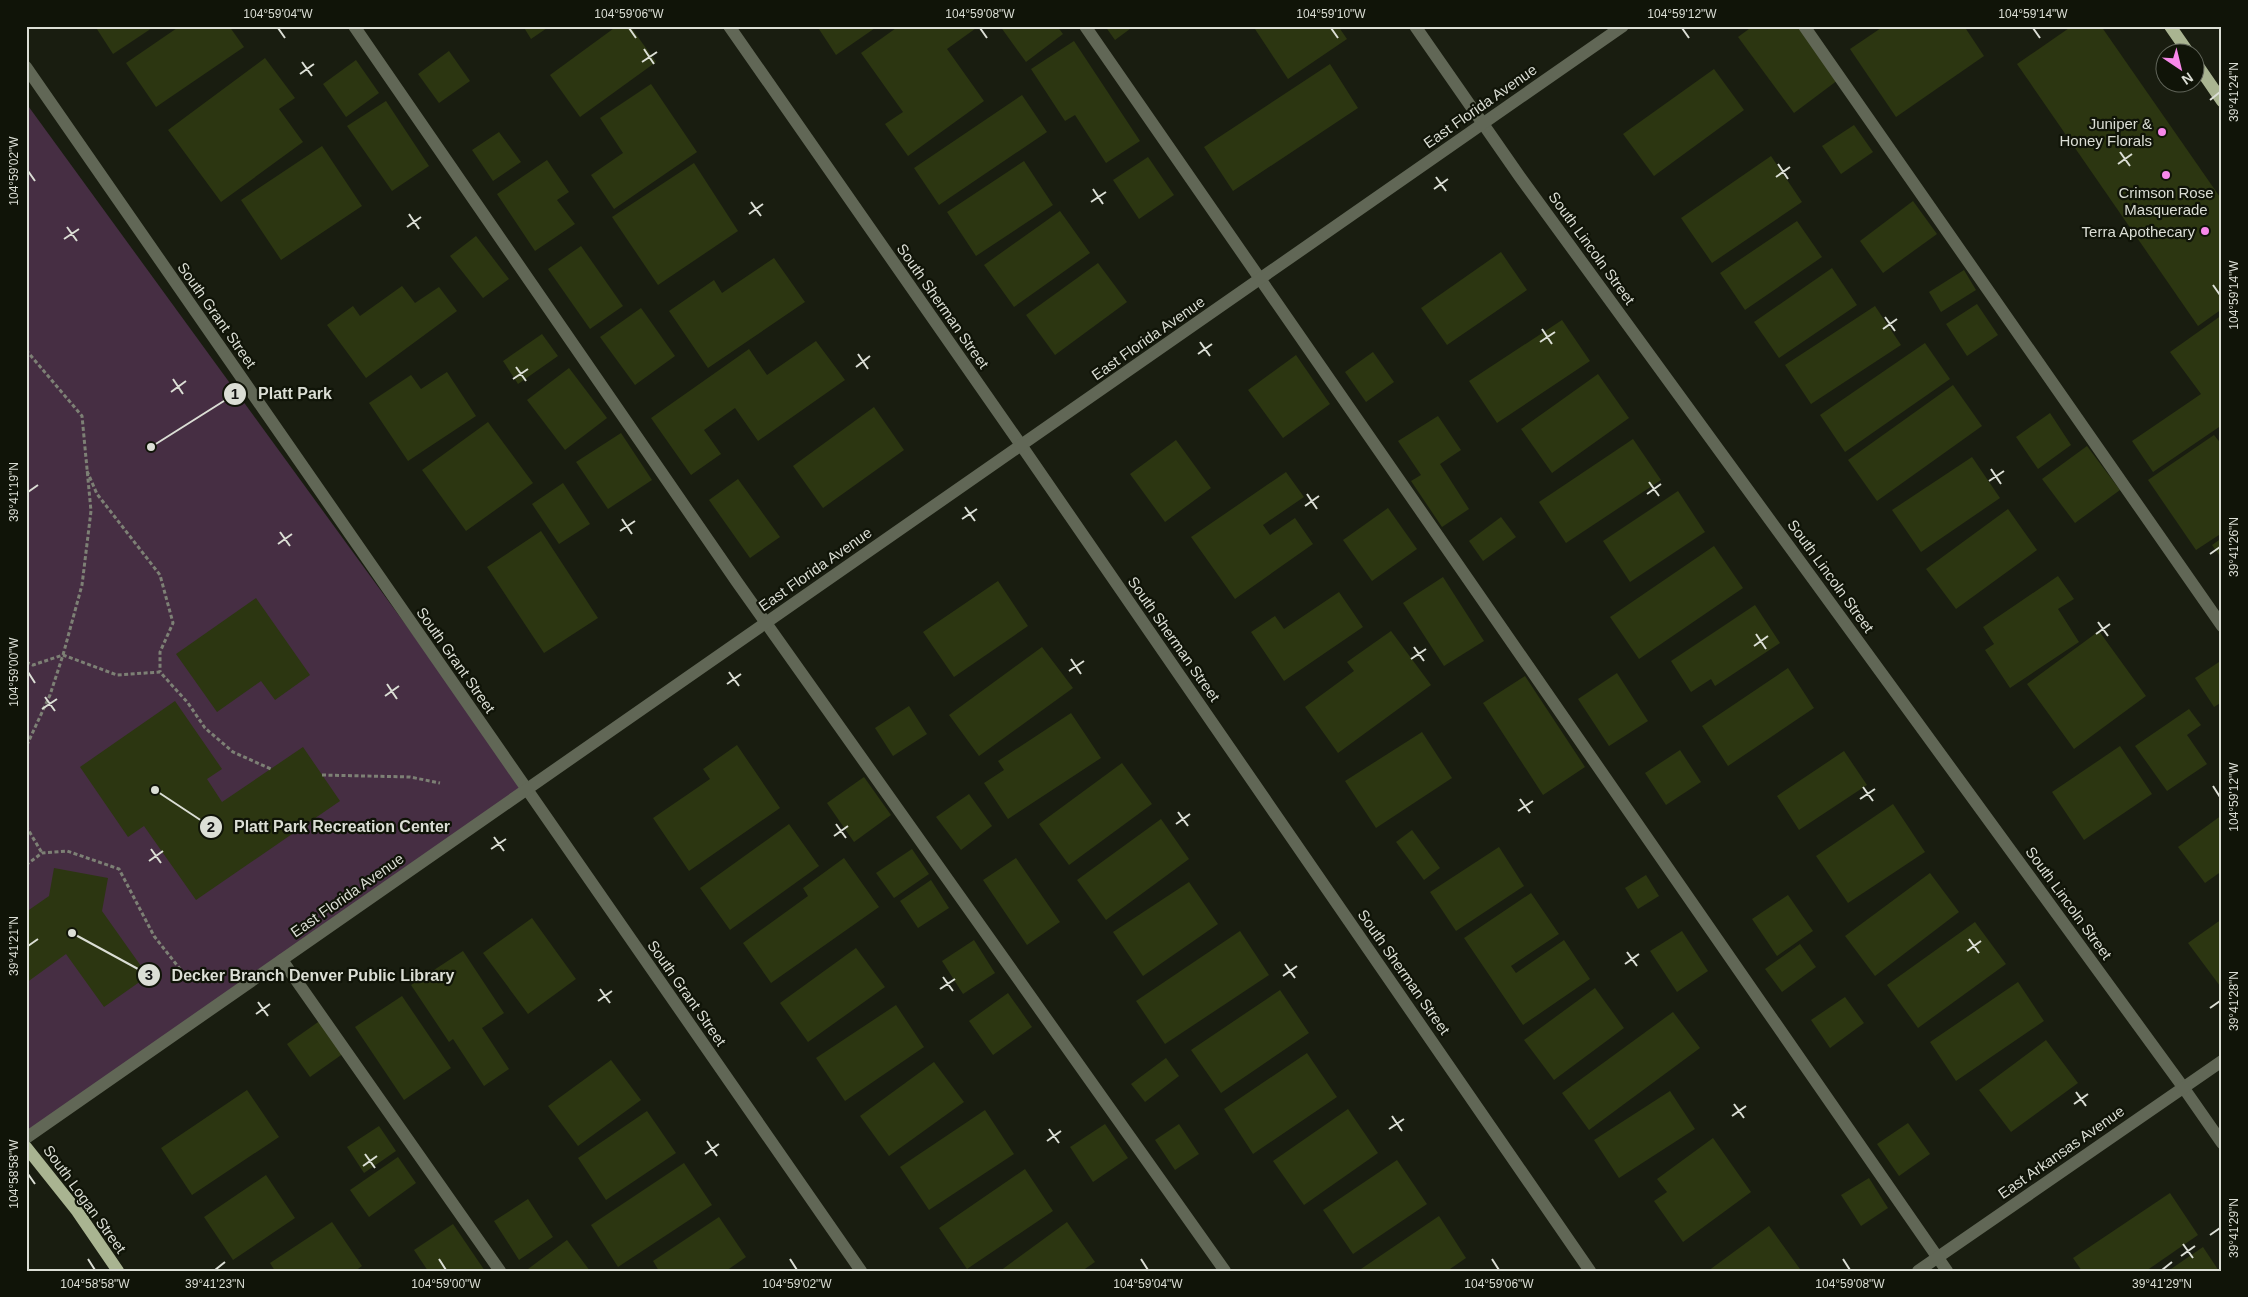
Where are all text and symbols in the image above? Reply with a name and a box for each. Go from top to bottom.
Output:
text: 104°59'04"W [243,7,313,21]
text: 104°59'06"W [594,7,664,21]
text: 104°59'08"W [945,7,1015,21]
text: 104°59'10"W [1296,7,1366,21]
text: 104°59'12"W [1647,7,1717,21]
text: 104°59'14"W [1998,7,2068,21]
north arrow [2156,42,2206,92]
street label: East Florida Avenue [1420,61,1540,151]
text: 39°41'24"N [2227,62,2241,122]
text: N [2179,69,2196,88]
place label: Juniper & Honey Florals [2059,115,2152,149]
marker: Juniper & Honey Florals [2156,126,2168,138]
text: 104°59'02"W [7,136,21,206]
marker: Crimson Rose Masquerade [2160,169,2172,181]
place label: Crimson Rose Masquerade [2118,184,2214,218]
street label: South Lincoln Street [1545,188,1639,308]
place label: Terra Apothecary [2082,223,2195,240]
marker: Terra Apothecary [2199,225,2211,237]
street label: South Sherman Street [893,240,993,372]
street label: South Grant Street [174,259,260,372]
text: 104°59'14"W [2227,260,2241,330]
street label: East Florida Avenue [1088,293,1208,383]
callout: Platt Park [223,378,342,409]
text: 1 [231,385,239,402]
text: Platt Park [258,385,332,402]
text: 39°41'19"N [7,462,21,522]
street label: South Lincoln Street [1784,516,1878,636]
text: 39°41'26"N [2227,517,2241,577]
street label: East Florida Avenue [755,524,875,614]
street label: South Sherman Street [1124,573,1224,705]
street label: South Grant Street [413,604,499,717]
text: 104°59'00"W [7,637,21,707]
text: 104°59'12"W [2227,762,2241,832]
callout: Platt Park Recreation Center [199,811,460,842]
text: 2 [207,818,215,835]
text: Platt Park Recreation Center [234,818,450,835]
street label: South Lincoln Street [2022,843,2116,963]
street label: East Florida Avenue [287,850,407,940]
street label: South Sherman Street [1354,906,1454,1038]
text: 39°41'21"N [7,916,21,976]
street label: South Grant Street [644,937,730,1050]
callout: Decker Branch Denver Public Library [137,960,464,991]
text: 3 [145,966,153,983]
text: Decker Branch Denver Public Library [172,967,454,984]
text: 39°41'28"N [2227,971,2241,1031]
street label: East Arkansas Avenue [1995,1102,2127,1202]
text: 104°58'58"W [7,1139,21,1209]
street label: South Logan Street [40,1142,130,1257]
text: 39°41'29"N [2227,1198,2241,1258]
text: 104°58'58"W [60,1277,130,1291]
text: 39°41'23"N [185,1277,245,1291]
text: 104°59'00"W [411,1277,481,1291]
text: 104°59'02"W [762,1277,832,1291]
text: 104°59'04"W [1113,1277,1183,1291]
text: 104°59'06"W [1464,1277,1534,1291]
text: 104°59'08"W [1815,1277,1885,1291]
text: 39°41'29"N [2132,1277,2192,1291]

